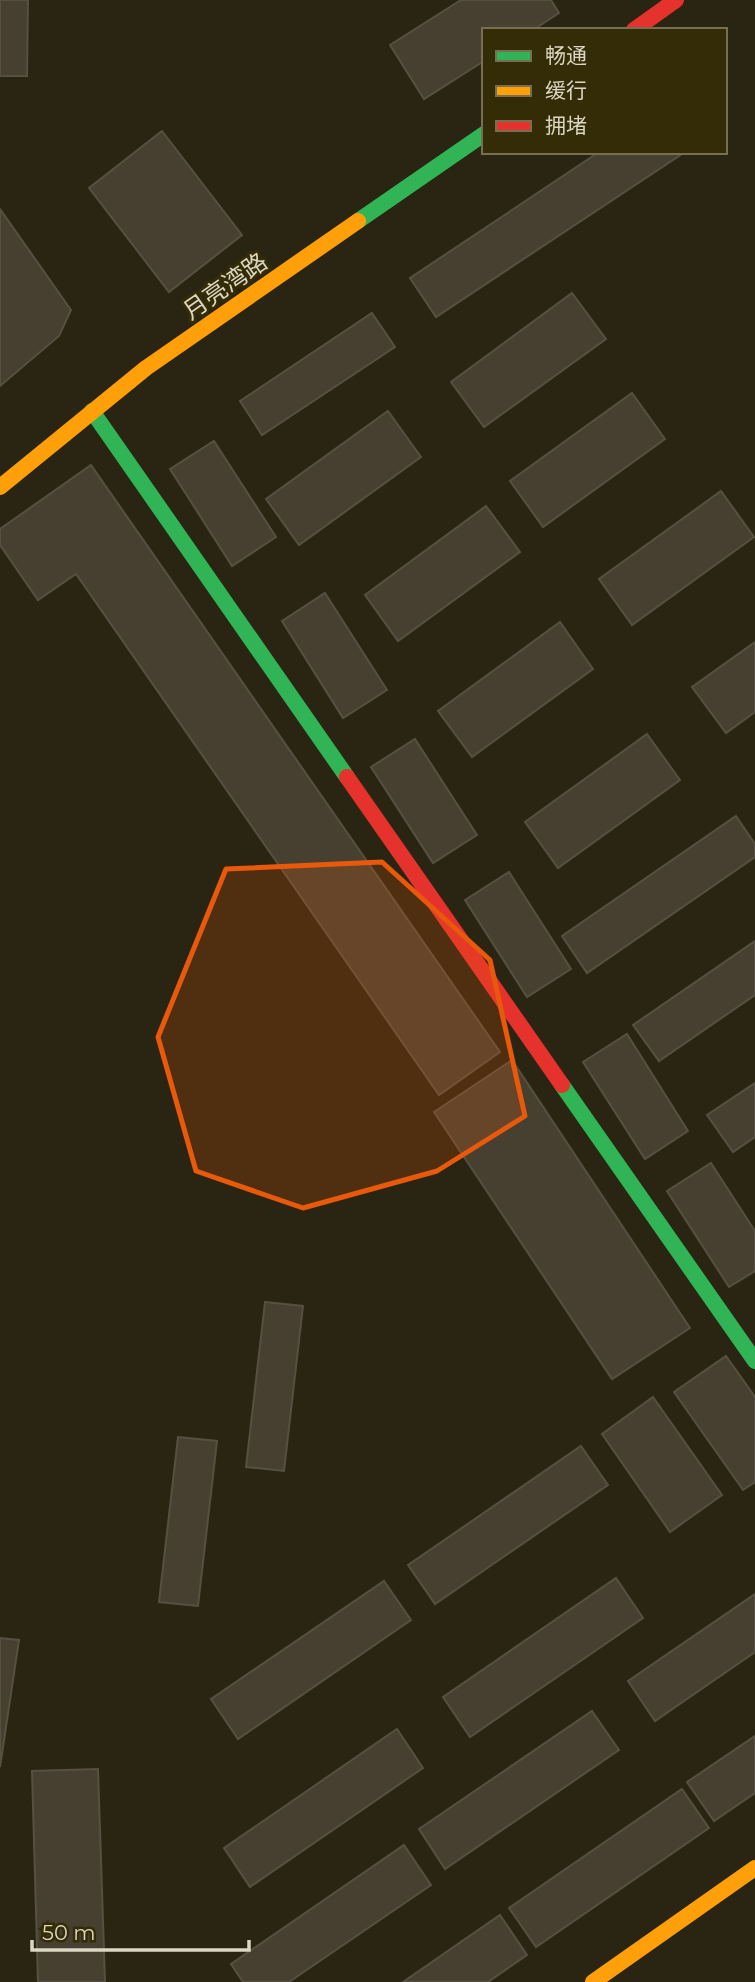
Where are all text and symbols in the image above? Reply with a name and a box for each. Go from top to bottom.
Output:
legend [482,28,727,154]
text: 畅通 [545,43,587,68]
text: 缓行 [545,78,587,103]
text: 拥堵 [545,113,587,138]
street label: 月亮湾路 [177,247,273,325]
scale bar [32,1909,248,1953]
text: 50 m [42,1920,96,1945]

